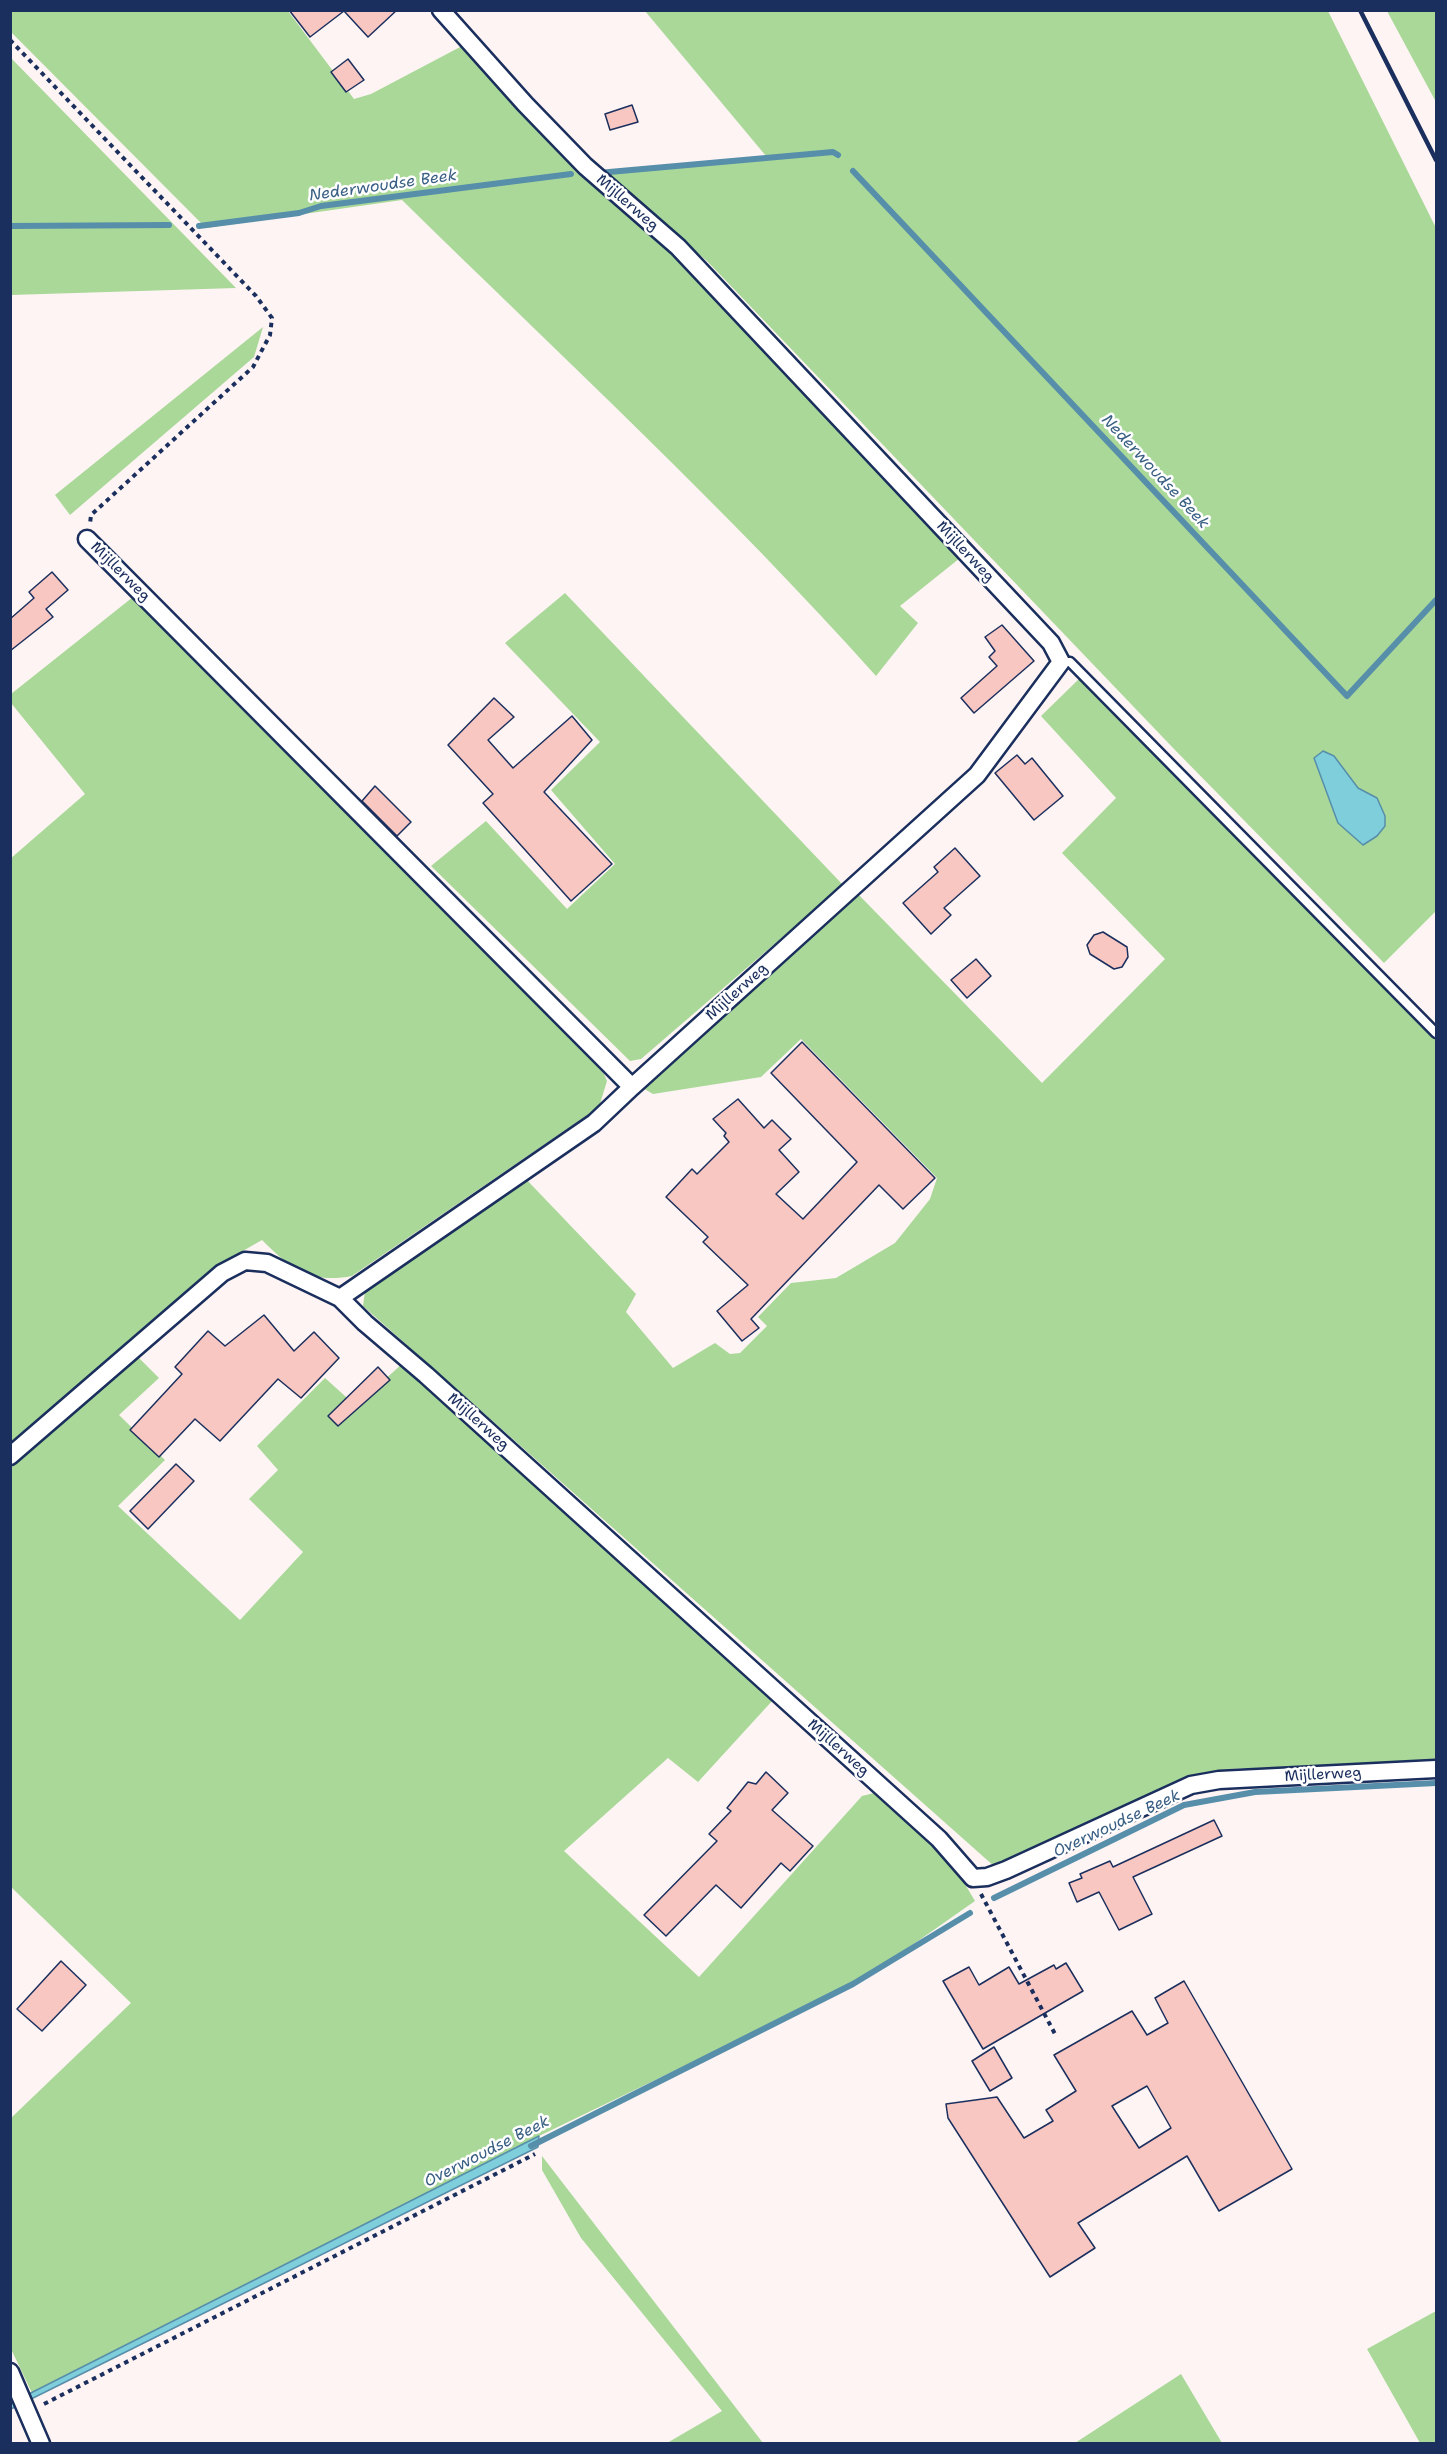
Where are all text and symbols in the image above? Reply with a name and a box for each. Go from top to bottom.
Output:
water label: Nederwoudse Beek [308,166,458,206]
street label: Mijllerweg [592,171,662,235]
water label: Nederwoudse Beek [1097,411,1213,533]
street label: Mijllerweg [932,518,998,586]
street label: Mijllerweg [86,538,154,606]
street label: Mijllerweg [702,960,772,1024]
street label: Mijllerweg [443,1390,513,1454]
street label: Mijllerweg [803,1716,873,1780]
street label: Mijllerweg [1284,1764,1362,1786]
water label: Overwoudse Beek [1050,1786,1184,1862]
water label: Overwoudse Beek [421,2112,553,2192]

